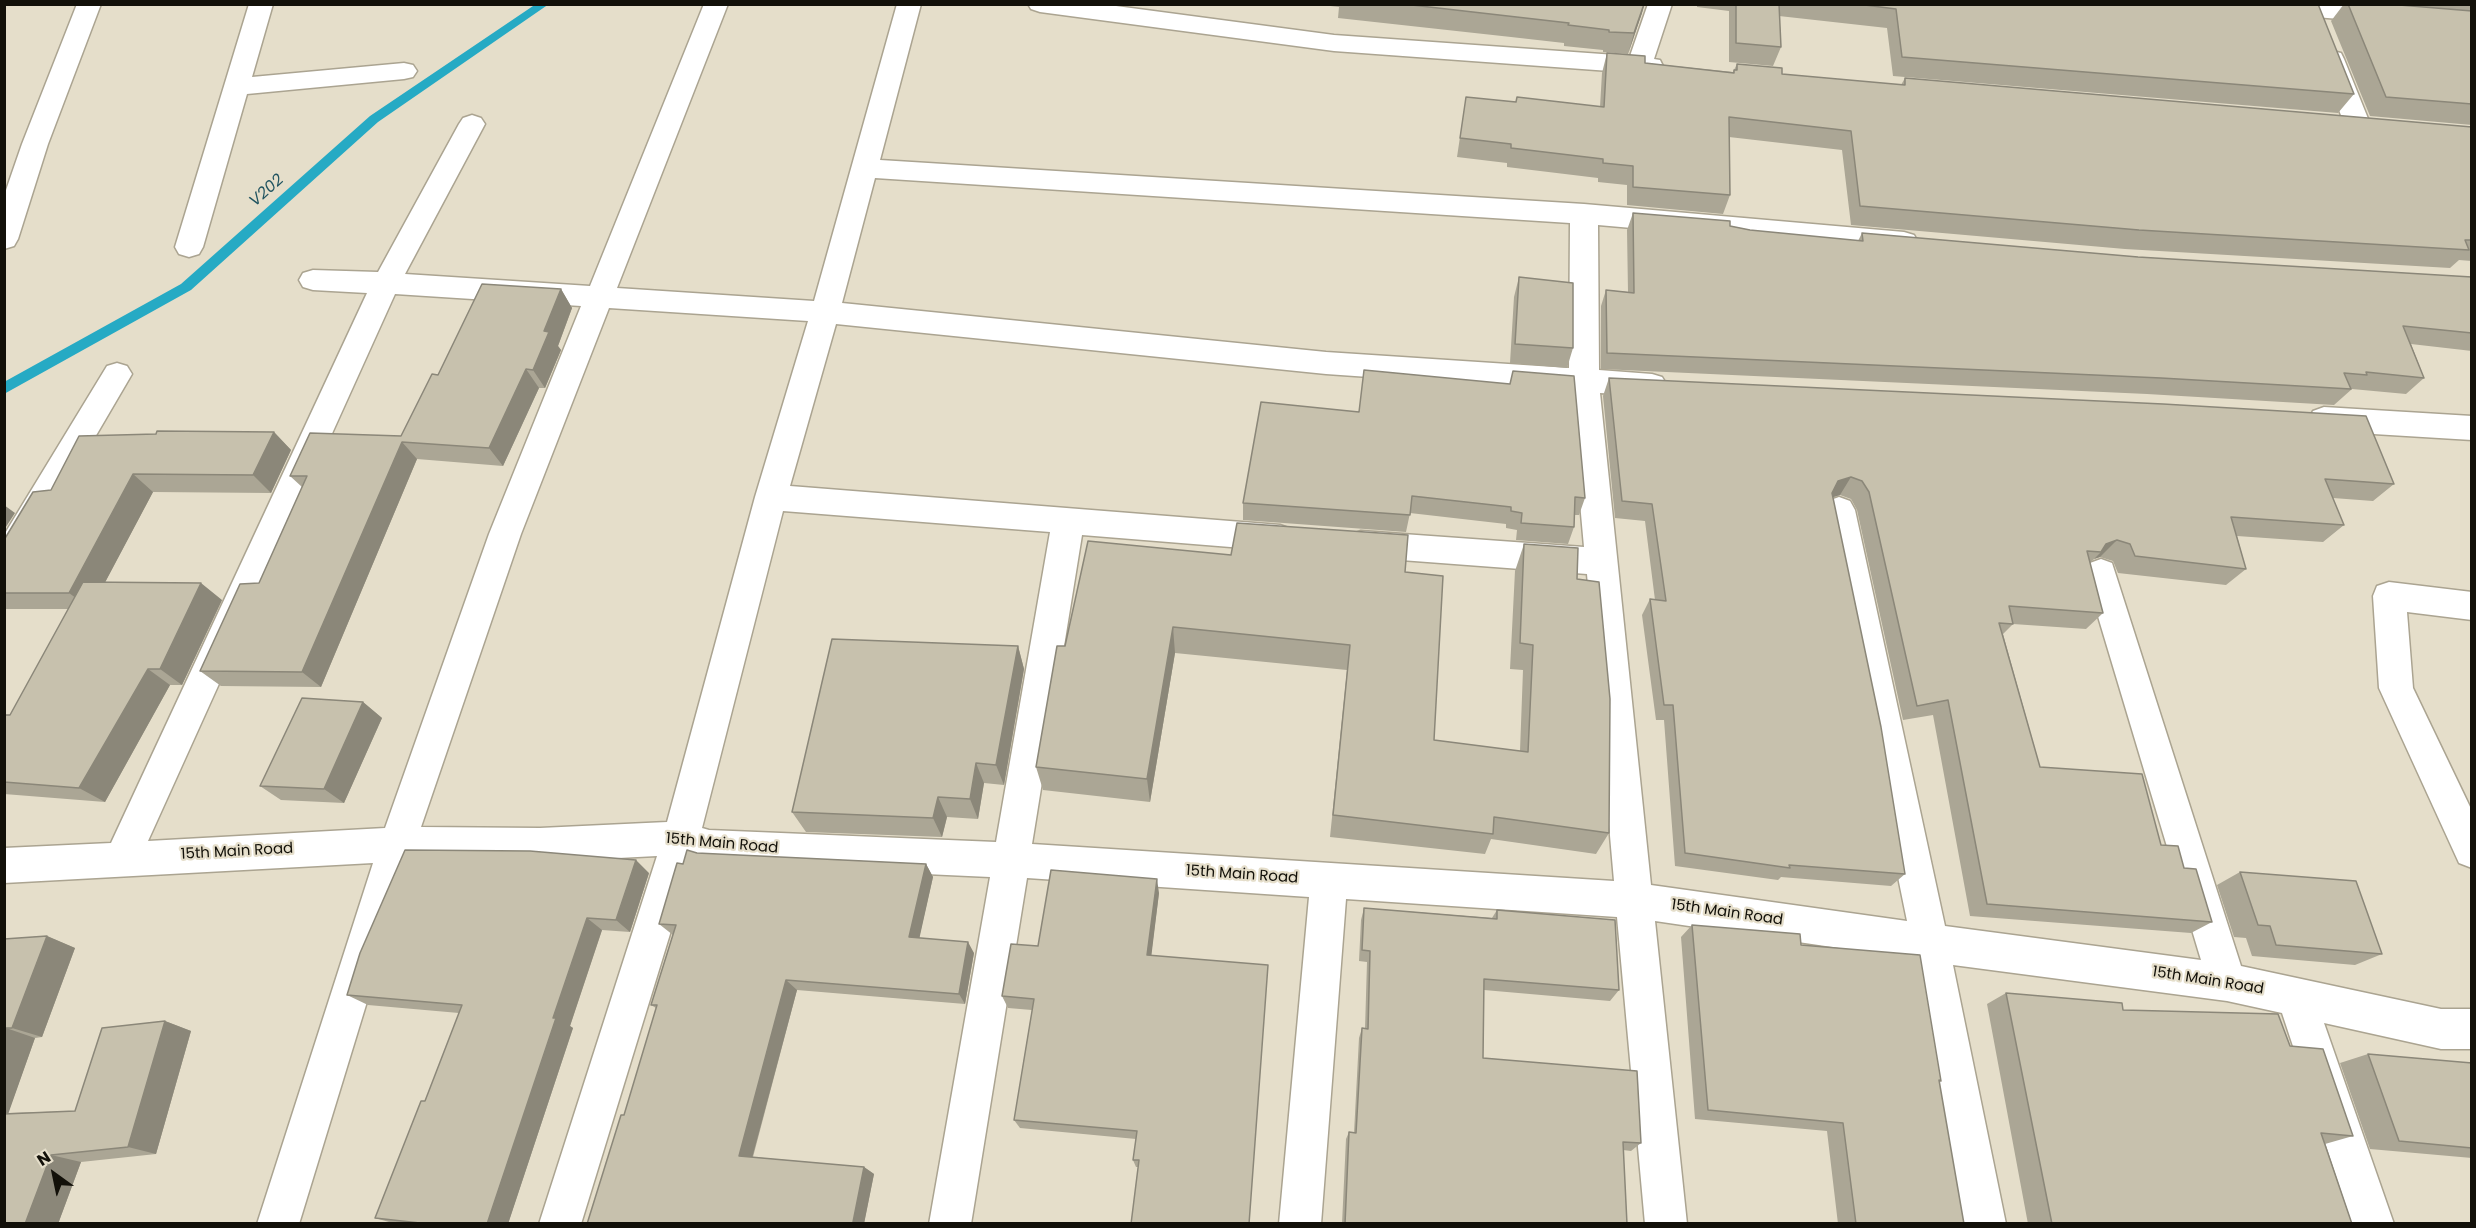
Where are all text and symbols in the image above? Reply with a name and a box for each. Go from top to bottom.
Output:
water label: V202 [246,171,288,211]
street label: 15th Main Road [665,830,779,858]
street label: 15th Main Road [180,840,294,864]
street label: 15th Main Road [1185,862,1299,888]
street label: 15th Main Road [1670,896,1784,930]
street label: 15th Main Road [2151,963,2265,999]
north arrow [24,1144,84,1204]
text: N [33,1146,55,1171]

